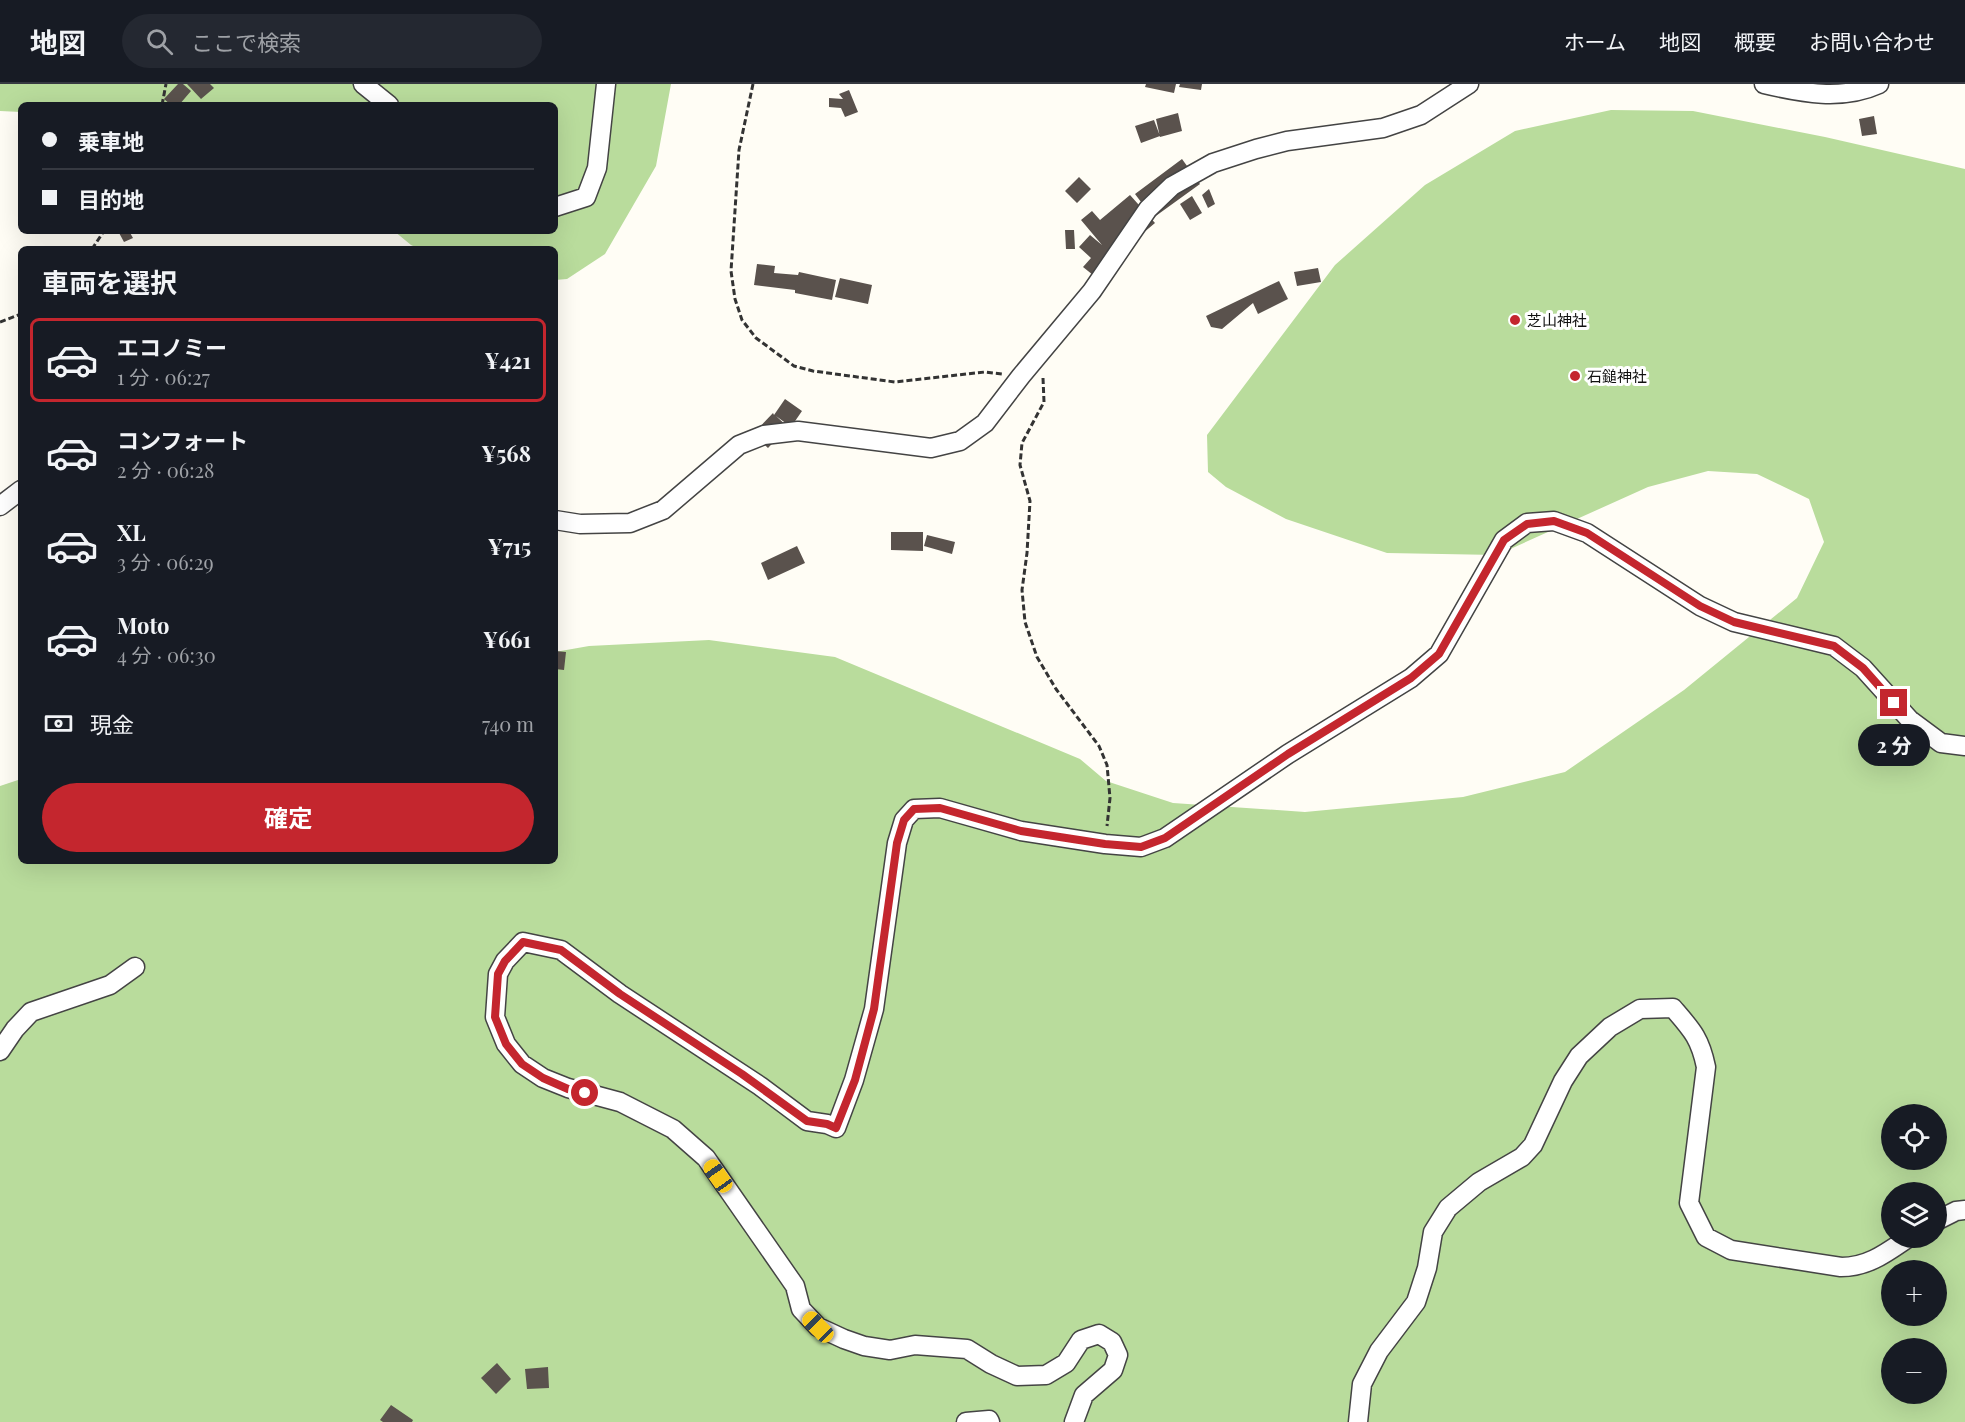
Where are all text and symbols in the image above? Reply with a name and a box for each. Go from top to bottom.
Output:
search box [122,14,542,68]
text: 地図 [30,23,86,60]
icon: search [143,25,176,58]
text: ここで検索 [191,27,301,57]
text: ホーム [1564,27,1626,55]
text: 地図 [1659,27,1701,55]
text: 概要 [1734,27,1776,55]
text: お問い合わせ [1809,27,1935,55]
text: 乗車地 [78,126,144,156]
text: 目的地 [78,184,144,214]
text: 車両を選択 [42,264,177,300]
place label: 芝山神社 [1527,310,1587,330]
marker: 芝山神社 [1508,313,1522,327]
text: エコノミー [117,332,227,362]
icon: car [45,333,99,387]
text: ¥421 [485,345,531,375]
text: 1 分 · 06:27 [117,363,210,390]
place label: 石鎚神社 [1587,366,1647,386]
marker: 石鎚神社 [1568,369,1582,383]
text: コンフォート [117,425,248,455]
icon: car [45,426,99,480]
text: ¥568 [481,438,531,468]
text: 2 分 · 06:28 [117,456,214,483]
text: XL [117,517,146,547]
icon: car [45,519,99,573]
text: ¥715 [488,531,531,561]
text: 3 分 · 06:29 [117,548,214,575]
text: Moto [117,610,170,640]
icon: car [45,612,99,666]
text: ¥661 [483,624,531,654]
text: 4 分 · 06:30 [117,641,216,668]
route end [1880,689,1907,716]
icon: cash [42,707,75,740]
text: 現金 [90,709,134,739]
text: 740 m [482,710,534,737]
callout: 2 分 [1858,724,1930,766]
text: 2 分 [1877,731,1911,758]
button: 確定 [42,783,534,852]
route start [571,1079,598,1106]
map controls [1881,1104,1947,1404]
button: locate [1881,1104,1947,1170]
car [700,1156,736,1196]
button: layers [1881,1182,1947,1248]
button: + [1881,1260,1947,1326]
car [799,1308,837,1346]
button: − [1881,1338,1947,1404]

